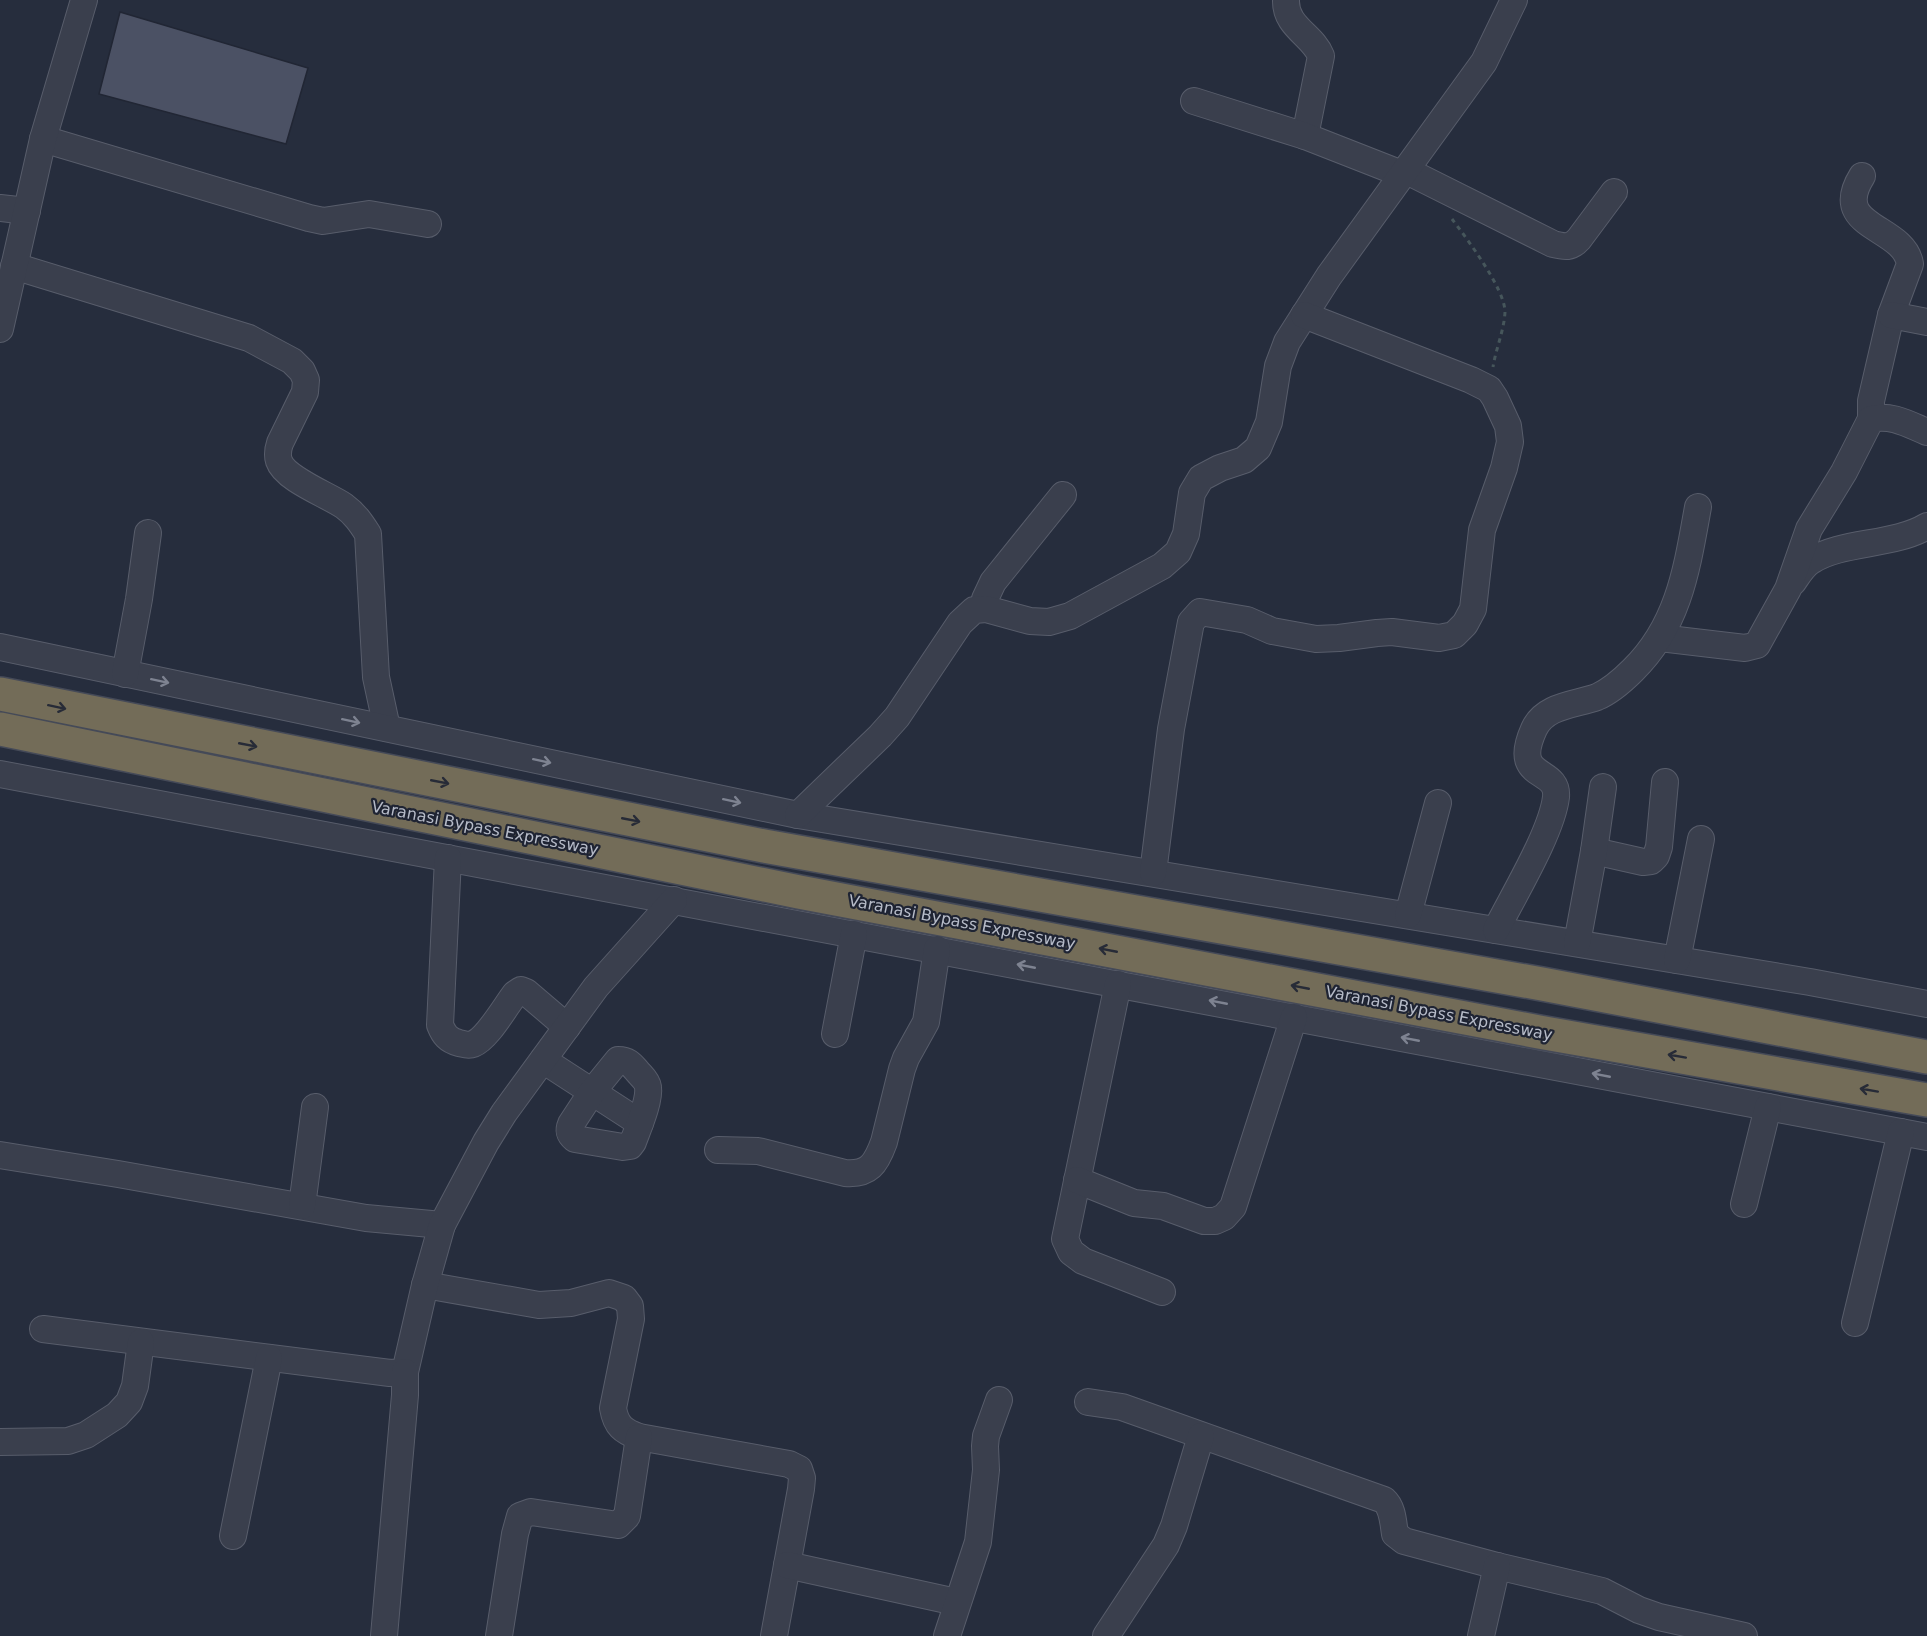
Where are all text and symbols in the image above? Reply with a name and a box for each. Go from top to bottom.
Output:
one-way arrow [150,676,169,687]
one-way arrow [47,701,66,713]
one-way arrow [341,716,360,727]
one-way arrow [238,740,258,751]
one-way arrow [531,756,551,767]
one-way arrow [429,777,449,788]
one-way arrow [722,796,742,807]
street label: Varanasi Bypass Expressway [370,797,600,859]
one-way arrow [621,815,640,826]
street label: Varanasi Bypass Expressway [847,891,1077,953]
one-way arrow [1099,944,1118,955]
one-way arrow [1017,960,1037,971]
one-way arrow [1290,981,1310,992]
street label: Varanasi Bypass Expressway [1324,982,1554,1044]
one-way arrow [1209,996,1228,1007]
one-way arrow [1400,1033,1420,1044]
one-way arrow [1668,1050,1688,1061]
one-way arrow [1592,1069,1612,1080]
one-way arrow [1860,1084,1880,1095]

